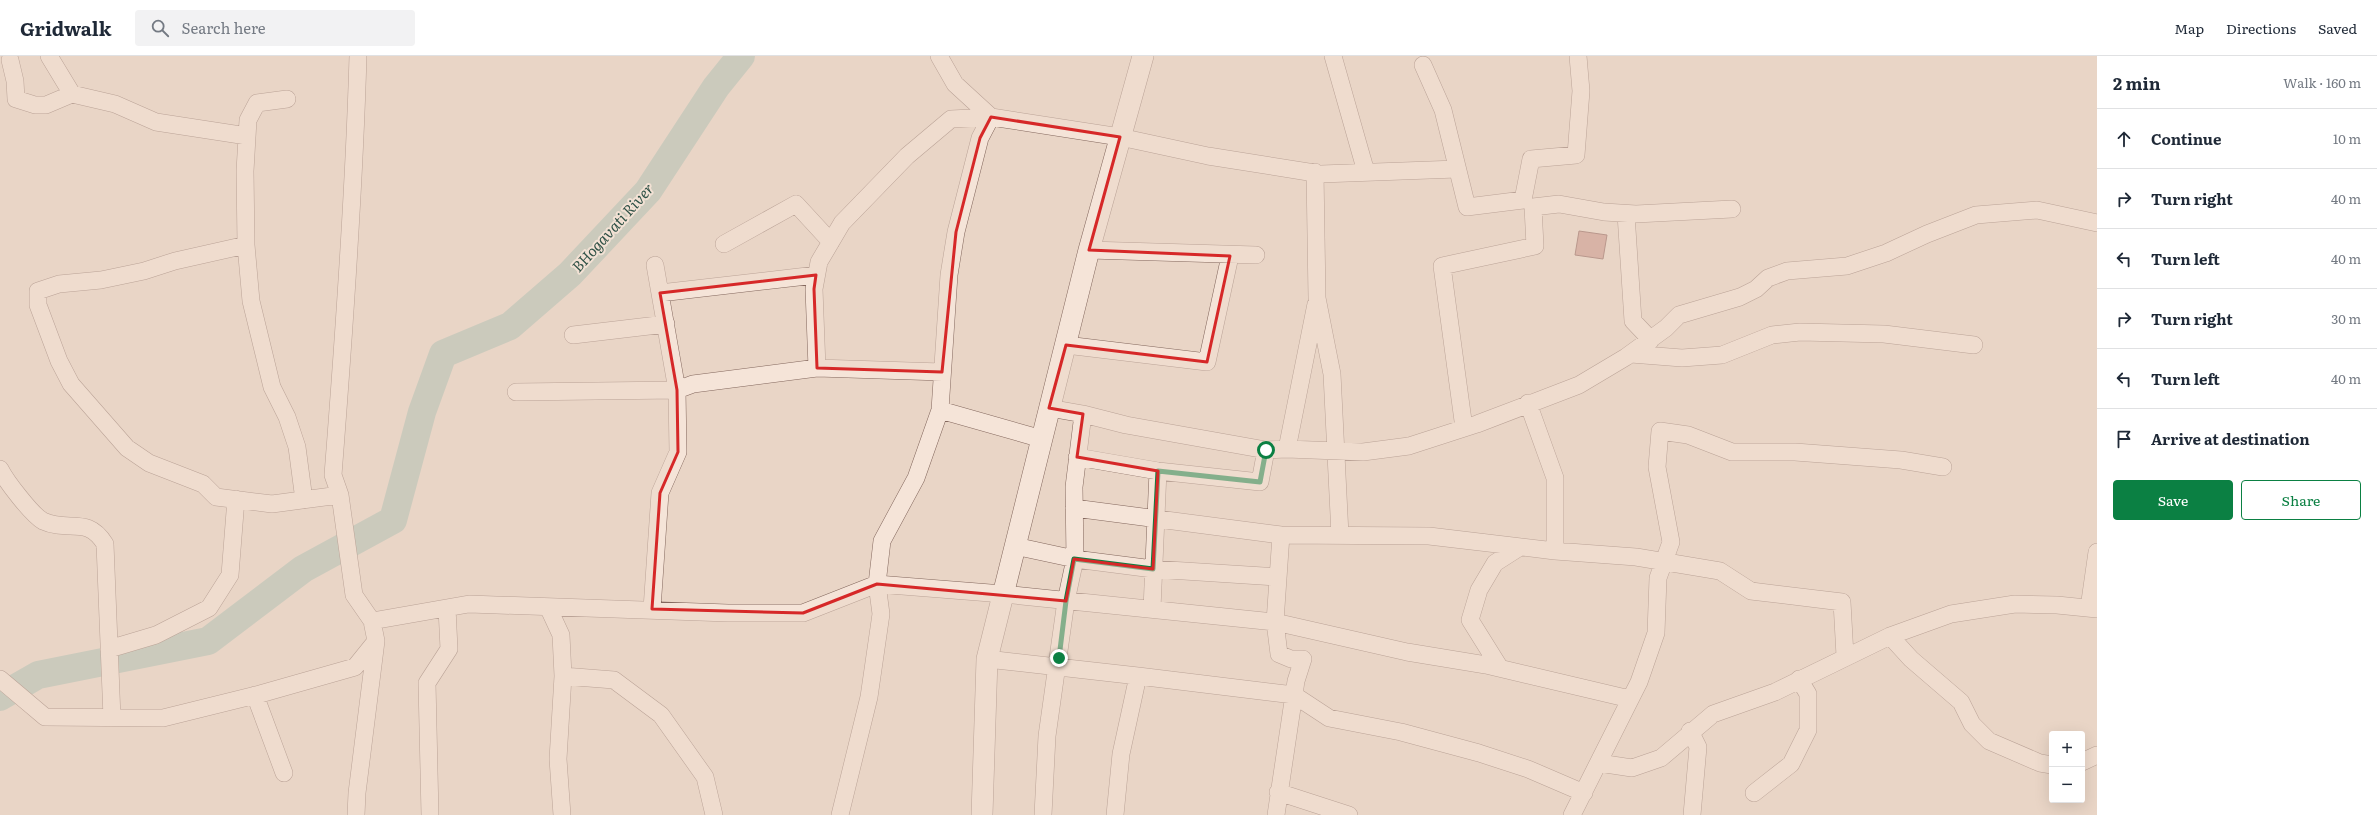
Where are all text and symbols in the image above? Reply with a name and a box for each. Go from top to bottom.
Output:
search box [135,10,415,46]
text: Gridwalk [20,14,111,42]
text: Search here [181,16,266,39]
icon: search [149,17,171,39]
text: Map [2174,18,2204,38]
text: Directions [2226,18,2296,38]
text: Saved [2318,18,2357,38]
text: 2 min [2113,70,2161,95]
text: Walk · 160 m [2283,73,2361,92]
text: Continue [2151,127,2221,150]
icon: ahead [2113,128,2135,150]
text: 10 m [2333,129,2361,148]
water label: BHogavati River [566,177,658,277]
text: Turn right [2151,187,2233,210]
icon: right [2113,188,2135,210]
text: 40 m [2331,189,2361,208]
text: Turn left [2151,247,2220,270]
icon: left [2113,248,2135,270]
text: 40 m [2331,249,2361,268]
text: Turn right [2151,307,2233,330]
icon: right [2113,308,2135,330]
text: 30 m [2331,309,2361,328]
text: Turn left [2151,367,2220,390]
icon: left [2113,368,2135,390]
text: 40 m [2331,369,2361,388]
text: Arrive at destination [2151,427,2310,450]
icon: arrive [2113,428,2135,450]
route start [1257,441,1275,459]
button: Save [2113,480,2233,520]
button: Share [2241,480,2361,520]
route end [1050,649,1068,667]
map controls [2049,731,2085,803]
button: + [2049,731,2085,767]
button: − [2049,767,2085,803]

